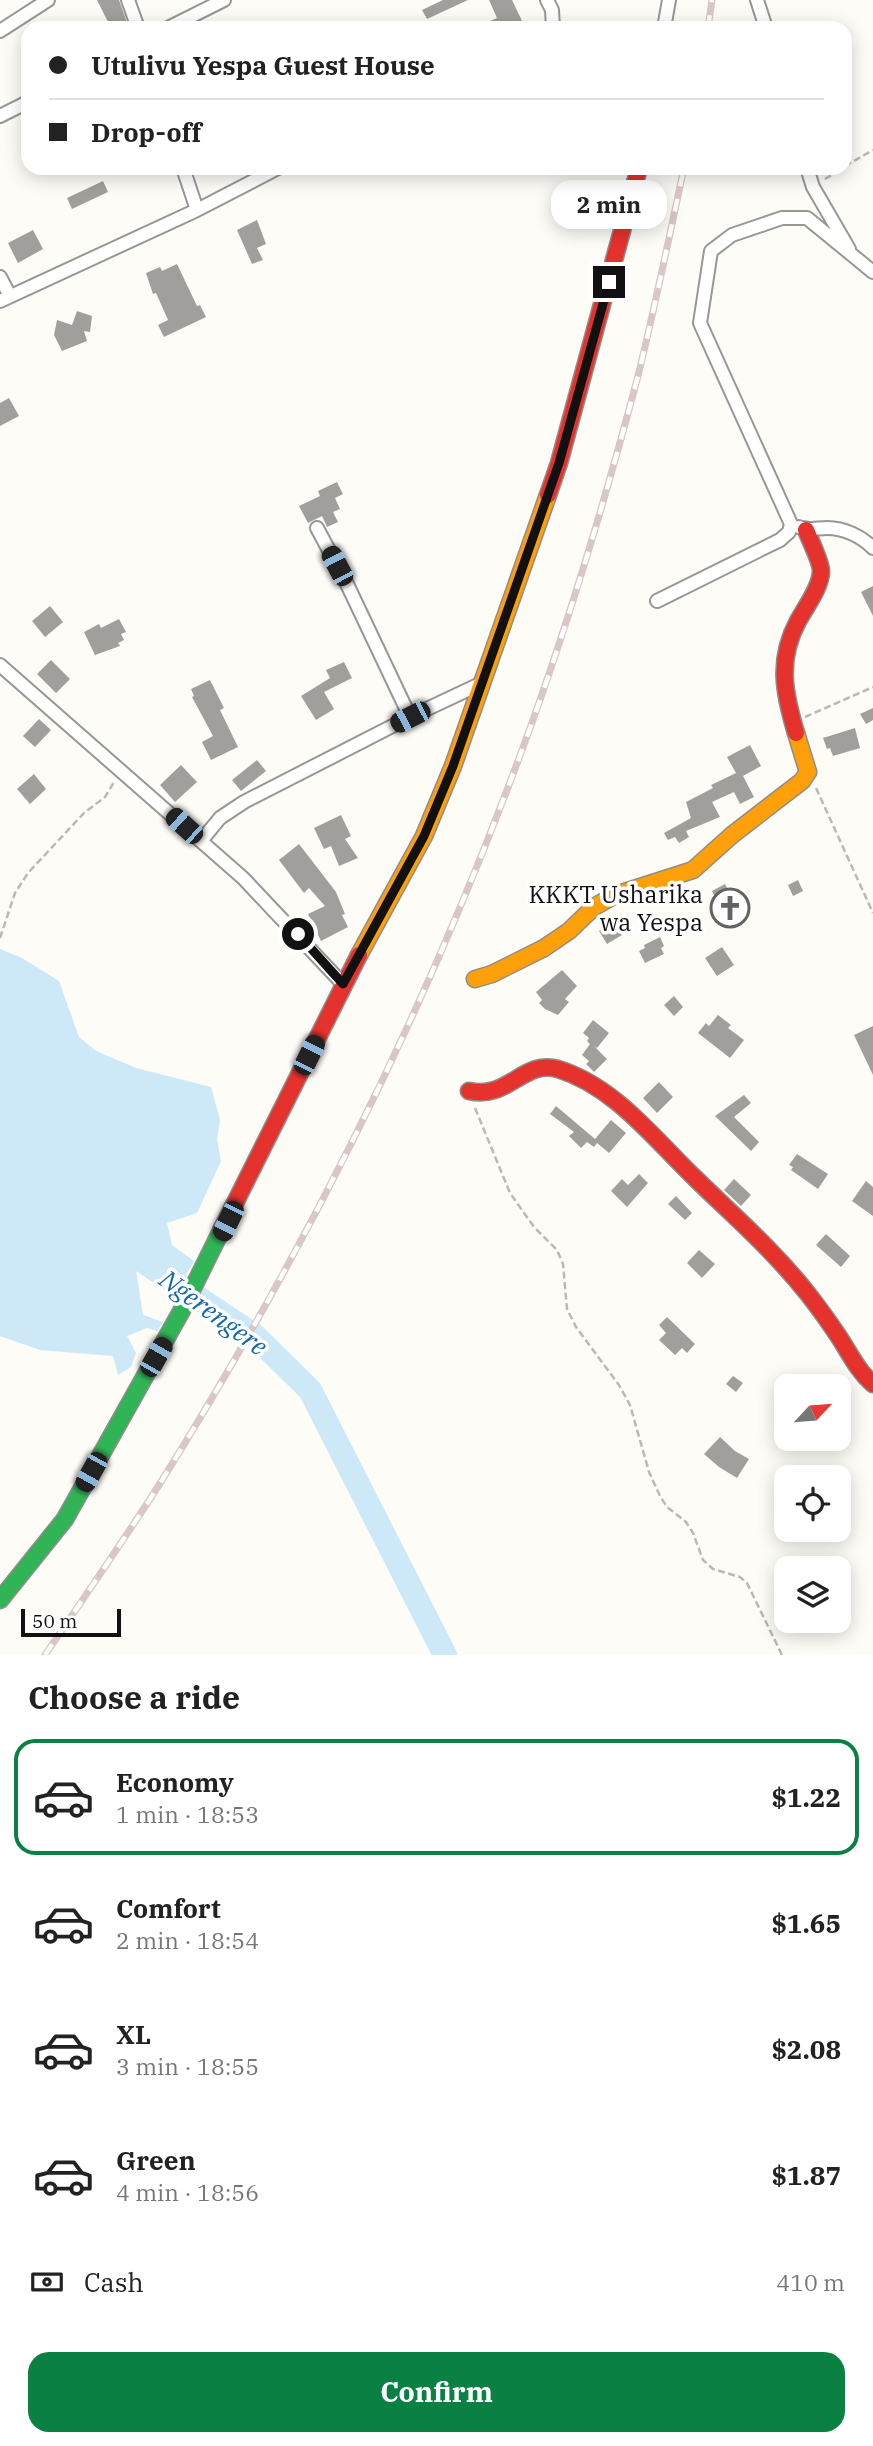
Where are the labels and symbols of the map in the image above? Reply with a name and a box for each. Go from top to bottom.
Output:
callout: 2 min [551,180,667,230]
route end [593,266,625,298]
car [318,543,357,589]
car [387,698,434,736]
car [162,804,207,848]
place label: KKKT Usharika wa Yespa [528,878,703,938]
church icon: KKKT Usharika wa Yespa [709,887,751,929]
route start [282,918,314,950]
car [291,1032,328,1078]
car [210,1198,247,1244]
water label: Ngerengere [152,1261,275,1363]
car [137,1334,176,1380]
north arrow [774,1374,850,1451]
car [72,1449,111,1495]
scale bar [21,1606,121,1638]

